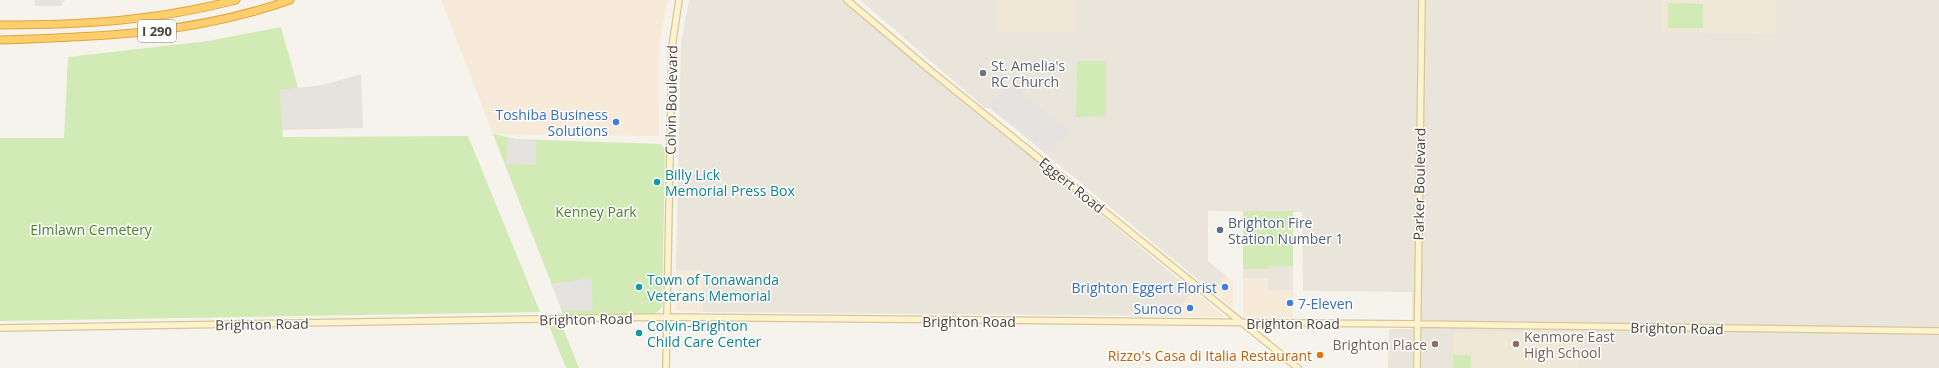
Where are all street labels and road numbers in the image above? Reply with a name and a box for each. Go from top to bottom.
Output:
road number: I 290 [138,20,176,42]
street label: Colvin Boulevard [661,45,681,155]
street label: Parker Boulevard [1409,127,1429,241]
street label: Eggert Road [1035,153,1109,217]
street label: Brighton Road [539,309,633,329]
street label: Brighton Road [922,312,1016,331]
street label: Brighton Road [215,314,309,334]
street label: Brighton Road [1246,314,1340,333]
street label: Brighton Road [1630,318,1724,338]

